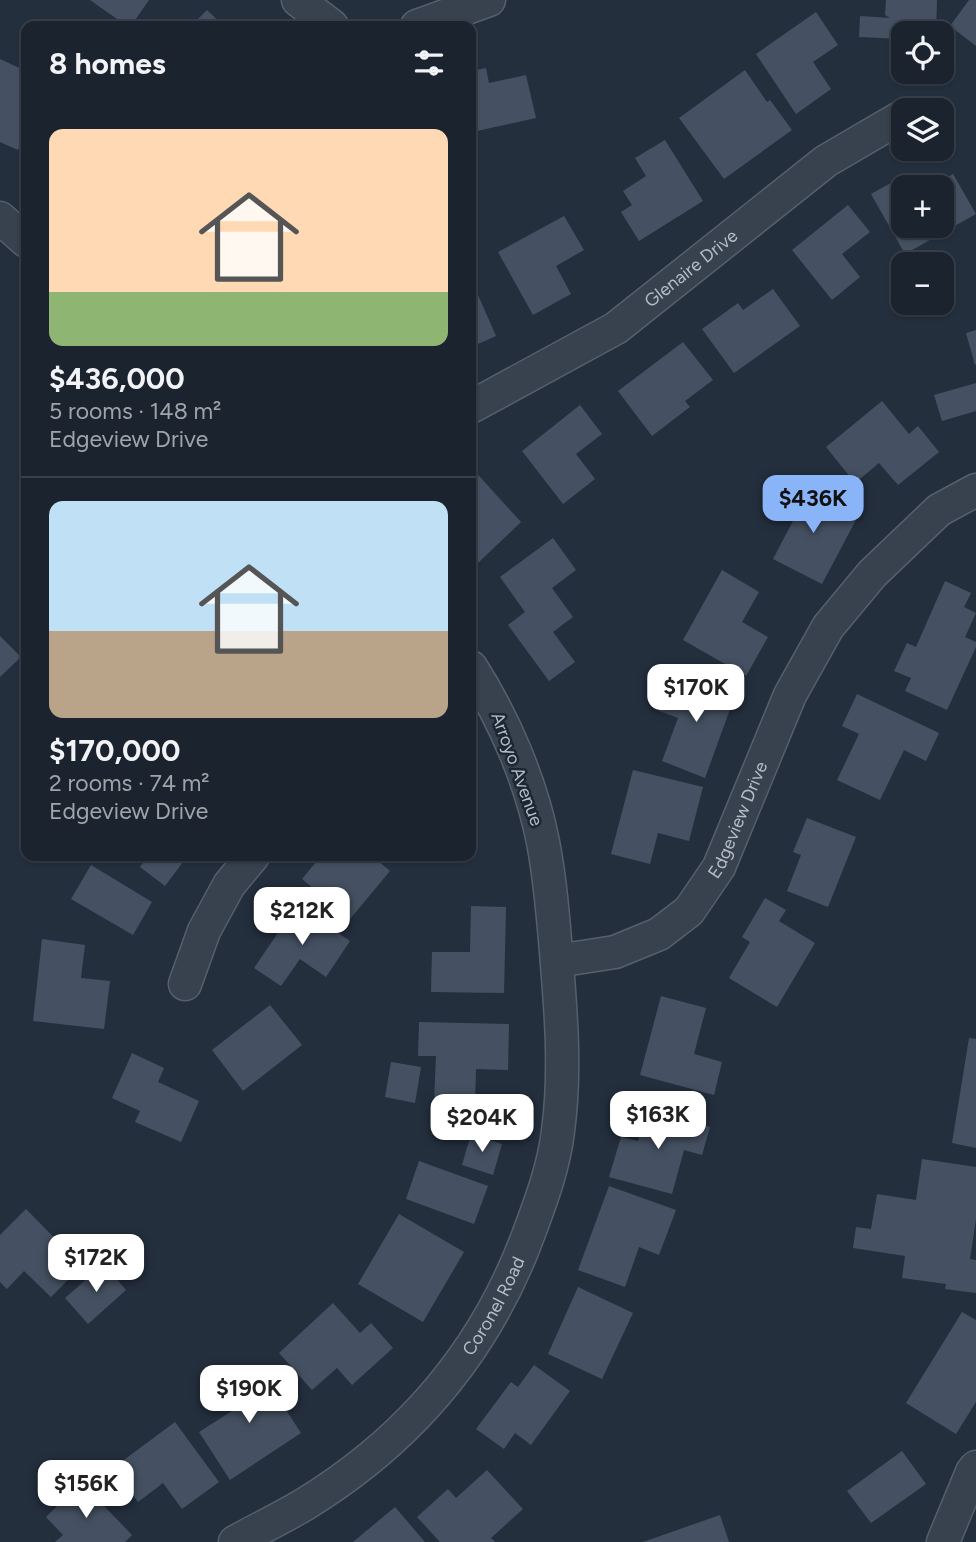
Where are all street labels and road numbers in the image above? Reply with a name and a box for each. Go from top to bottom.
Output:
street label: Glenaire Drive [640,224,742,312]
street label: Arroyo Avenue [486,709,548,829]
street label: Edgeview Drive [703,758,772,883]
street label: Coronel Road [458,1253,529,1360]

